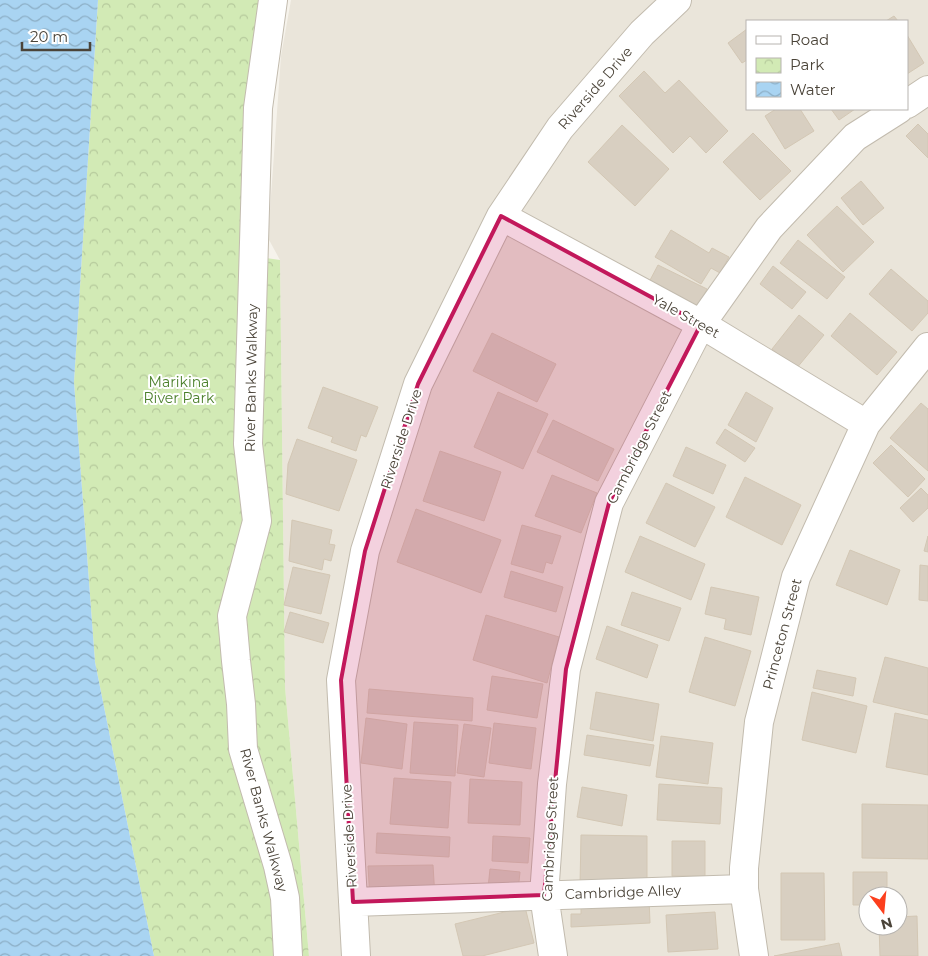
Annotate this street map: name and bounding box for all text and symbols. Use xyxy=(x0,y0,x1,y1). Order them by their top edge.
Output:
scale bar xyxy=(22,20,90,52)
legend xyxy=(746,20,908,110)
text: 20 m xyxy=(30,27,68,46)
text: Road xyxy=(790,30,829,49)
street label: Riverside Drive xyxy=(554,43,636,133)
text: Park xyxy=(790,55,824,74)
text: Water xyxy=(790,80,836,99)
street label: Yale Street xyxy=(649,290,723,342)
street label: River Banks Walkway xyxy=(241,303,261,452)
park label: Marikina River Park xyxy=(144,373,215,407)
street label: Riverside Drive xyxy=(376,387,426,491)
street label: Cambridge Street xyxy=(603,387,676,507)
street label: Princeton Street xyxy=(759,576,806,692)
street label: River Banks Walkway xyxy=(236,746,292,894)
street label: Cambridge Street xyxy=(538,776,562,902)
street label: Riverside Drive xyxy=(337,783,361,889)
street label: Cambridge Alley xyxy=(565,881,682,903)
north arrow xyxy=(858,886,908,936)
text: N xyxy=(879,913,895,934)

